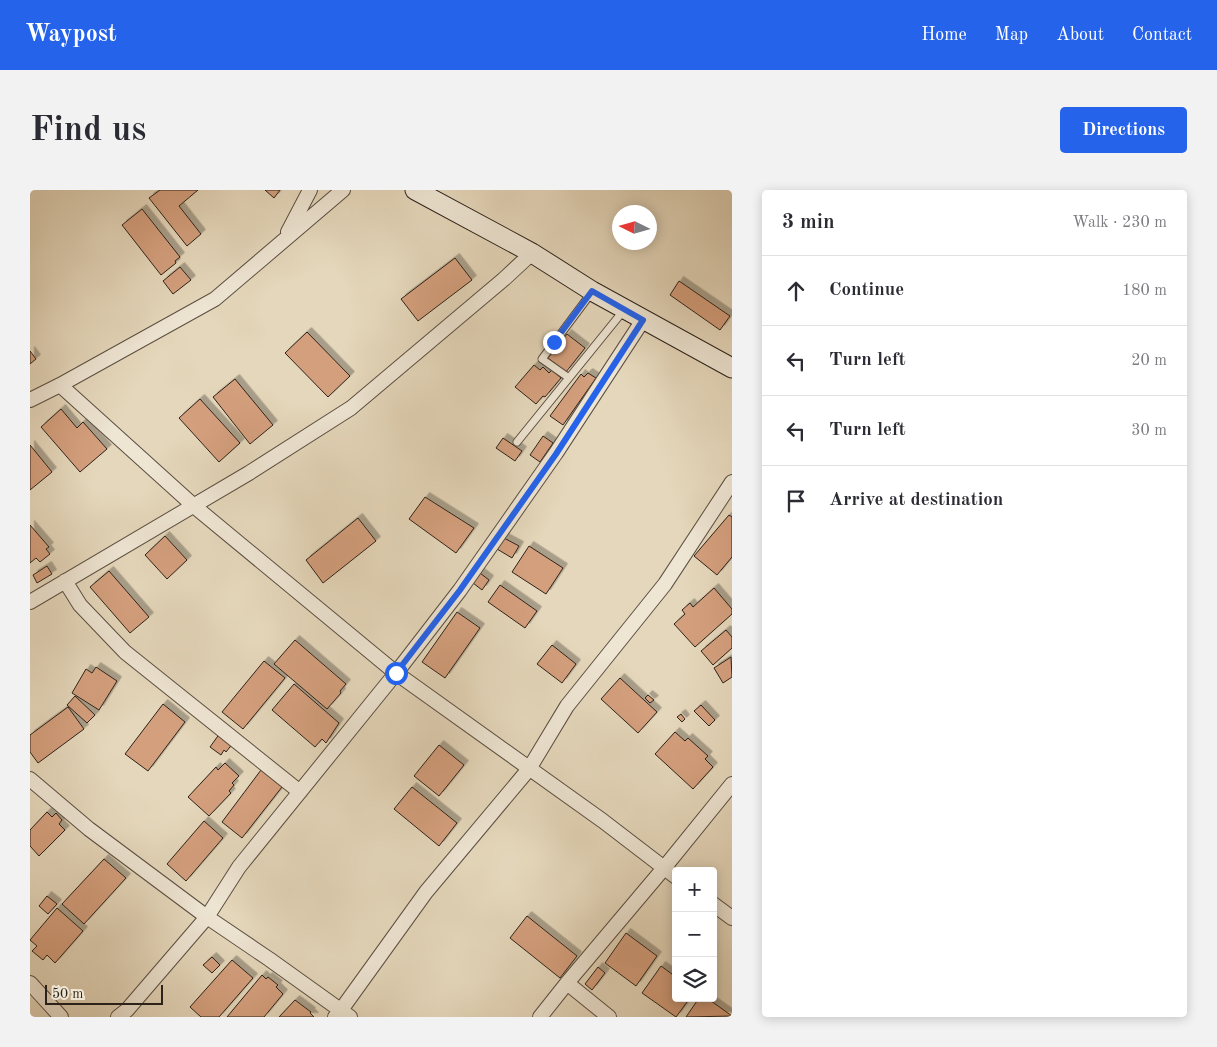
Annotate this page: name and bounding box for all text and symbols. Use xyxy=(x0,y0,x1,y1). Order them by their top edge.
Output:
text: Waypost xyxy=(25,23,117,47)
text: Home xyxy=(921,26,967,44)
text: Map xyxy=(995,26,1028,44)
text: About xyxy=(1056,26,1104,44)
text: Contact xyxy=(1132,26,1192,44)
button: Directions xyxy=(1060,107,1187,153)
text: Find us xyxy=(30,113,146,148)
north arrow xyxy=(612,205,657,250)
text: 3 min xyxy=(782,212,835,233)
text: Walk · 230 m xyxy=(1072,215,1167,231)
icon: ahead xyxy=(782,277,810,305)
text: Continue xyxy=(829,281,904,300)
text: 180 m xyxy=(1122,283,1167,299)
route end xyxy=(543,331,566,354)
icon: left xyxy=(782,347,810,375)
text: Turn left xyxy=(829,351,906,370)
text: 20 m xyxy=(1131,353,1167,369)
icon: left xyxy=(782,417,810,445)
text: Turn left xyxy=(829,421,906,440)
text: 30 m xyxy=(1131,423,1167,439)
icon: arrive xyxy=(782,487,810,515)
text: Arrive at destination xyxy=(829,491,1003,510)
route start xyxy=(385,662,408,685)
map controls xyxy=(672,867,717,1002)
button: + xyxy=(672,867,717,912)
button: − xyxy=(672,912,717,957)
button: layers xyxy=(672,957,717,1002)
scale bar xyxy=(45,982,162,1005)
text: 50 m xyxy=(52,987,83,1001)

